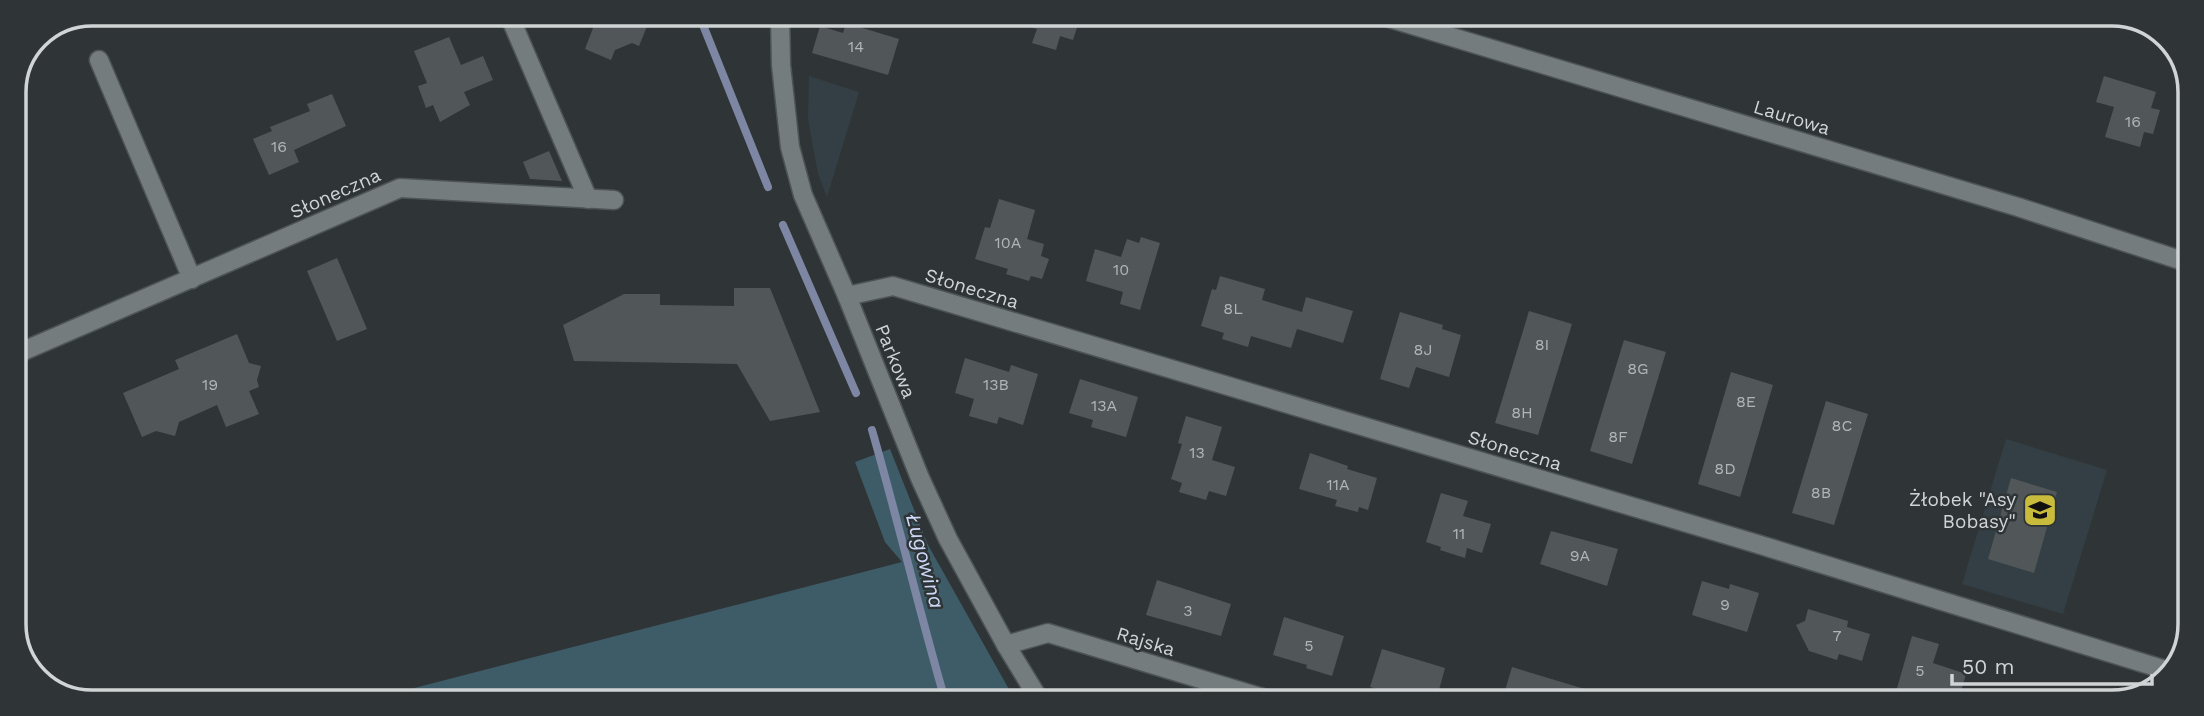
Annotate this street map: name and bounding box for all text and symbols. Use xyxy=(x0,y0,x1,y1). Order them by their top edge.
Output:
house number: 14 xyxy=(848,37,864,56)
street label: Laurowa xyxy=(1751,95,1833,140)
house number: 16 xyxy=(2125,112,2141,131)
house number: 16 xyxy=(271,137,287,156)
street label: Słoneczna xyxy=(286,163,384,224)
house number: 10A xyxy=(995,233,1022,252)
house number: 10 xyxy=(1113,260,1129,279)
street label: Słoneczna xyxy=(922,263,1022,314)
house number: 8L xyxy=(1223,299,1243,318)
street label: Parkowa xyxy=(870,321,921,402)
house number: 8I xyxy=(1535,335,1549,354)
house number: 8J xyxy=(1414,340,1432,359)
house number: 8G xyxy=(1627,359,1649,378)
house number: 19 xyxy=(202,375,218,394)
house number: 13B xyxy=(983,375,1009,394)
house number: 8E xyxy=(1736,392,1756,411)
house number: 13A xyxy=(1091,396,1117,415)
house number: 8H xyxy=(1511,403,1533,422)
house number: 8C xyxy=(1832,416,1852,435)
street label: Słoneczna xyxy=(1465,425,1565,476)
house number: 8F xyxy=(1608,427,1628,446)
house number: 13 xyxy=(1189,443,1205,462)
house number: 8D xyxy=(1714,459,1736,478)
house number: 11A xyxy=(1326,475,1350,494)
house number: 8B xyxy=(1811,483,1831,502)
place label: Żłobek "Asy Bobasy" xyxy=(1909,488,2016,533)
school or university icon: Żłobek "Asy Bobasy" xyxy=(2021,491,2059,529)
water label: Ługowina xyxy=(901,511,950,611)
house number: 11 xyxy=(1453,524,1465,543)
house number: 9A xyxy=(1570,546,1591,565)
house number: 9 xyxy=(1720,595,1730,614)
house number: 3 xyxy=(1183,601,1193,620)
street label: Rajska xyxy=(1114,622,1178,661)
house number: 7 xyxy=(1833,626,1842,645)
house number: 5 xyxy=(1304,636,1314,655)
scale bar xyxy=(1952,642,2152,686)
text: 50 m xyxy=(1962,654,2014,679)
house number: 5 xyxy=(1915,661,1925,680)

